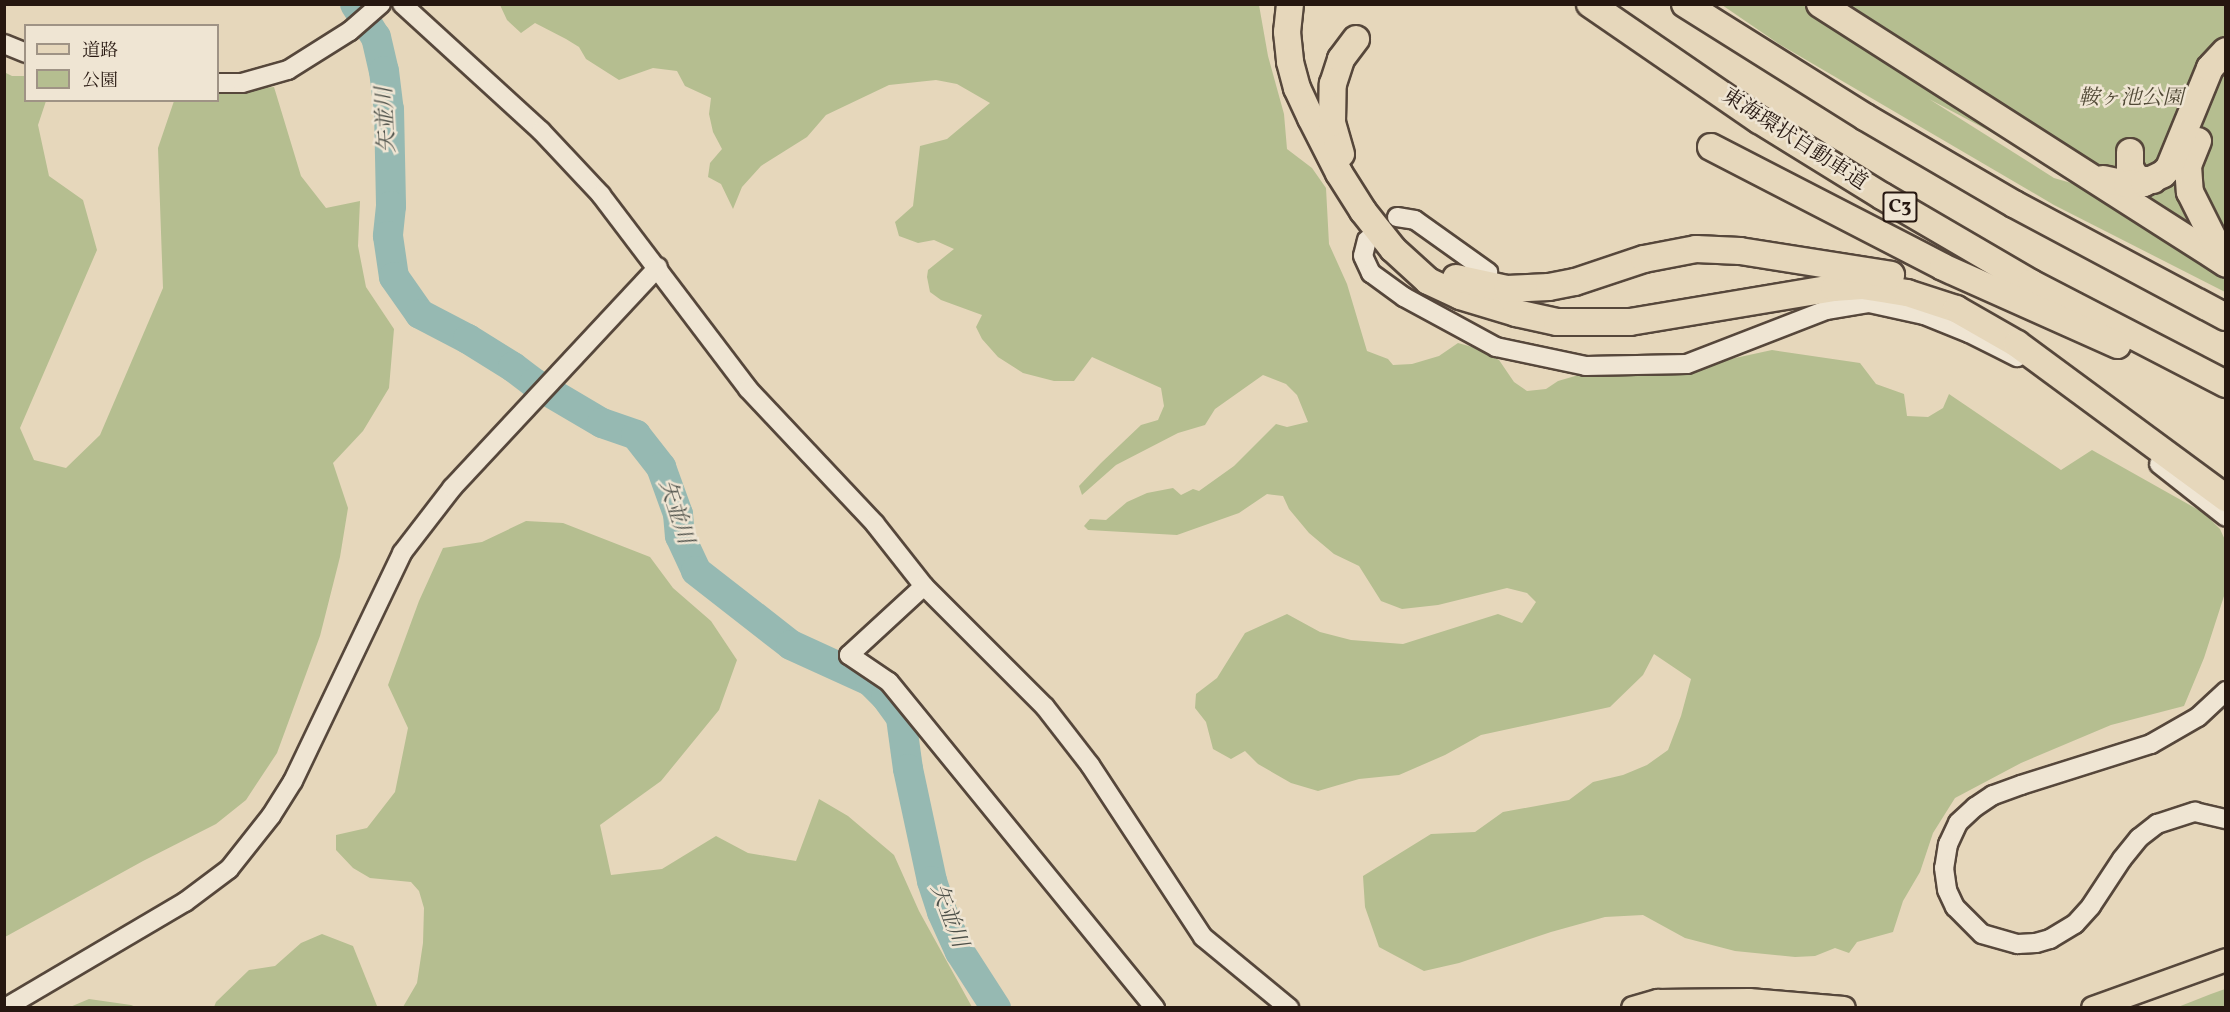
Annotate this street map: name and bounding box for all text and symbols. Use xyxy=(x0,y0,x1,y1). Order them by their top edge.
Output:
legend xyxy=(24,24,219,102)
text: 道路 xyxy=(82,39,118,64)
text: 公園 xyxy=(82,69,118,94)
street label: 東海環状自動車道 xyxy=(1717,84,1871,196)
water label: 矢並川 xyxy=(372,86,402,154)
park label: 鞍ヶ池公園 xyxy=(2079,86,2183,112)
road number: C3 xyxy=(1882,190,1918,224)
water label: 矢並川 xyxy=(652,477,698,547)
water label: 矢並川 xyxy=(924,880,972,952)

